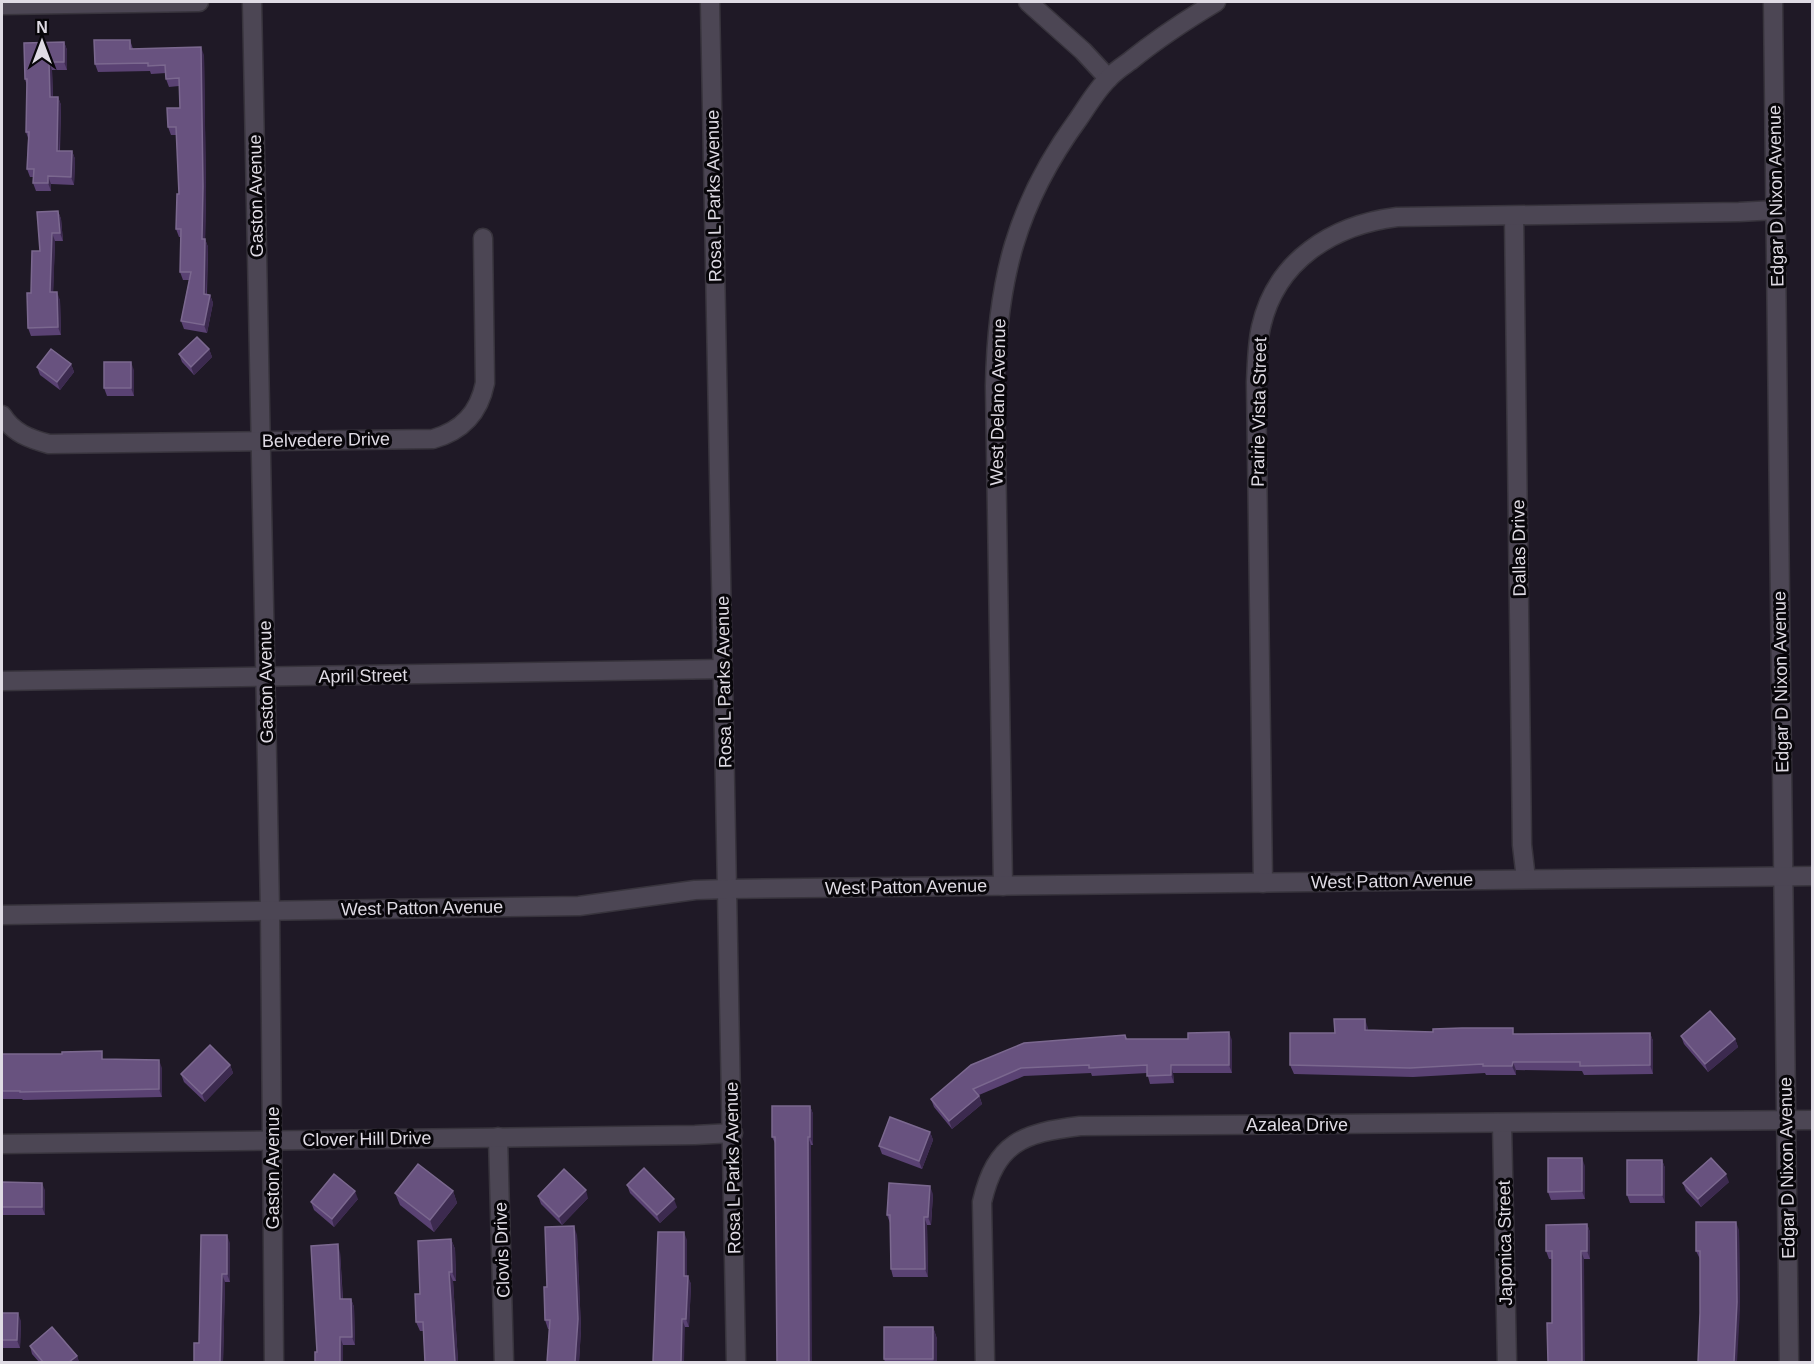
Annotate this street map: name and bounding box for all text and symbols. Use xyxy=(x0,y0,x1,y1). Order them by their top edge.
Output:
north arrow xyxy=(12,12,72,72)
text: N xyxy=(36,19,48,36)
street label: Edgar D Nixon Avenue xyxy=(1764,105,1788,287)
street label: Rosa L Parks Avenue xyxy=(702,110,726,282)
street label: Gaston Avenue xyxy=(245,134,267,258)
street label: West Delano Avenue xyxy=(987,318,1009,486)
street label: Prairie Vista Street xyxy=(1248,337,1270,487)
street label: Belvedere Drive xyxy=(262,429,390,451)
street label: Dallas Drive xyxy=(1508,499,1530,597)
street label: Edgar D Nixon Avenue xyxy=(1769,591,1793,773)
street label: Rosa L Parks Avenue xyxy=(712,596,736,768)
street label: Gaston Avenue xyxy=(255,620,277,744)
street label: April Street xyxy=(318,665,408,687)
street label: West Patton Avenue xyxy=(1311,870,1473,892)
street label: West Patton Avenue xyxy=(825,876,987,898)
street label: West Patton Avenue xyxy=(341,897,503,919)
street label: Edgar D Nixon Avenue xyxy=(1775,1077,1799,1259)
street label: Rosa L Parks Avenue xyxy=(721,1082,745,1254)
street label: Gaston Avenue xyxy=(263,1107,283,1229)
street label: Azalea Drive xyxy=(1246,1115,1348,1135)
street label: Clover Hill Drive xyxy=(302,1128,432,1150)
street label: Japonica Street xyxy=(1494,1180,1516,1306)
street label: Clovis Drive xyxy=(490,1202,514,1298)

